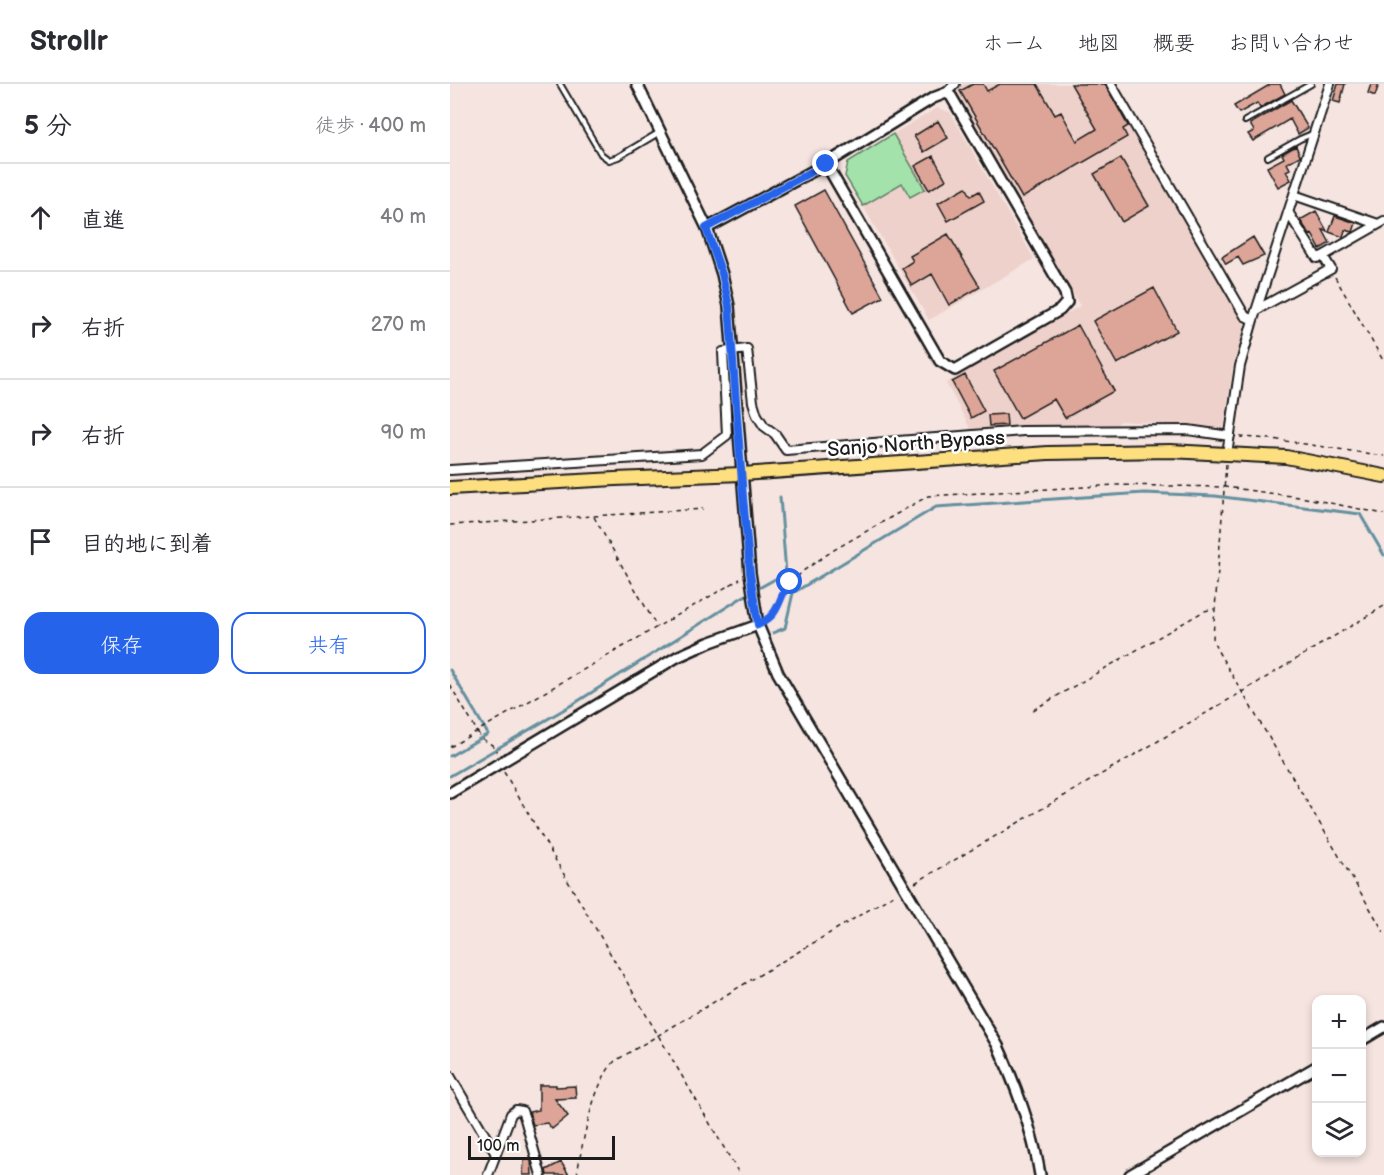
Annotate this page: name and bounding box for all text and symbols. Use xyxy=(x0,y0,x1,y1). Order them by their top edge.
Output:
text: Strollr xyxy=(30,25,108,58)
text: ホーム xyxy=(983,31,1045,56)
text: 地図 xyxy=(1078,31,1120,56)
text: 概要 xyxy=(1153,31,1195,56)
text: お問い合わせ xyxy=(1228,31,1354,56)
text: 5 分 xyxy=(24,111,72,142)
text: 徒歩 · 400 m xyxy=(315,114,426,138)
route end xyxy=(812,150,838,176)
icon: ahead xyxy=(24,201,57,234)
text: 40 m xyxy=(380,205,426,229)
text: 直進 xyxy=(81,207,125,234)
icon: right xyxy=(24,309,57,342)
text: 270 m xyxy=(371,313,426,337)
text: 右折 xyxy=(81,315,125,342)
icon: right xyxy=(24,417,57,450)
text: 90 m xyxy=(381,421,426,445)
text: 右折 xyxy=(81,423,125,450)
street label: Sanjo North Bypass xyxy=(826,426,1006,462)
icon: arrive xyxy=(24,525,57,558)
text: 目的地に到着 xyxy=(81,531,213,558)
route start xyxy=(776,568,802,594)
button: 保存 xyxy=(24,612,219,674)
button: 共有 xyxy=(231,612,426,674)
map controls xyxy=(1312,995,1366,1157)
button: + xyxy=(1312,995,1366,1049)
button: − xyxy=(1312,1049,1366,1103)
button: layers xyxy=(1312,1103,1366,1157)
scale bar xyxy=(468,1133,615,1160)
text: 100 m xyxy=(477,1137,520,1156)

